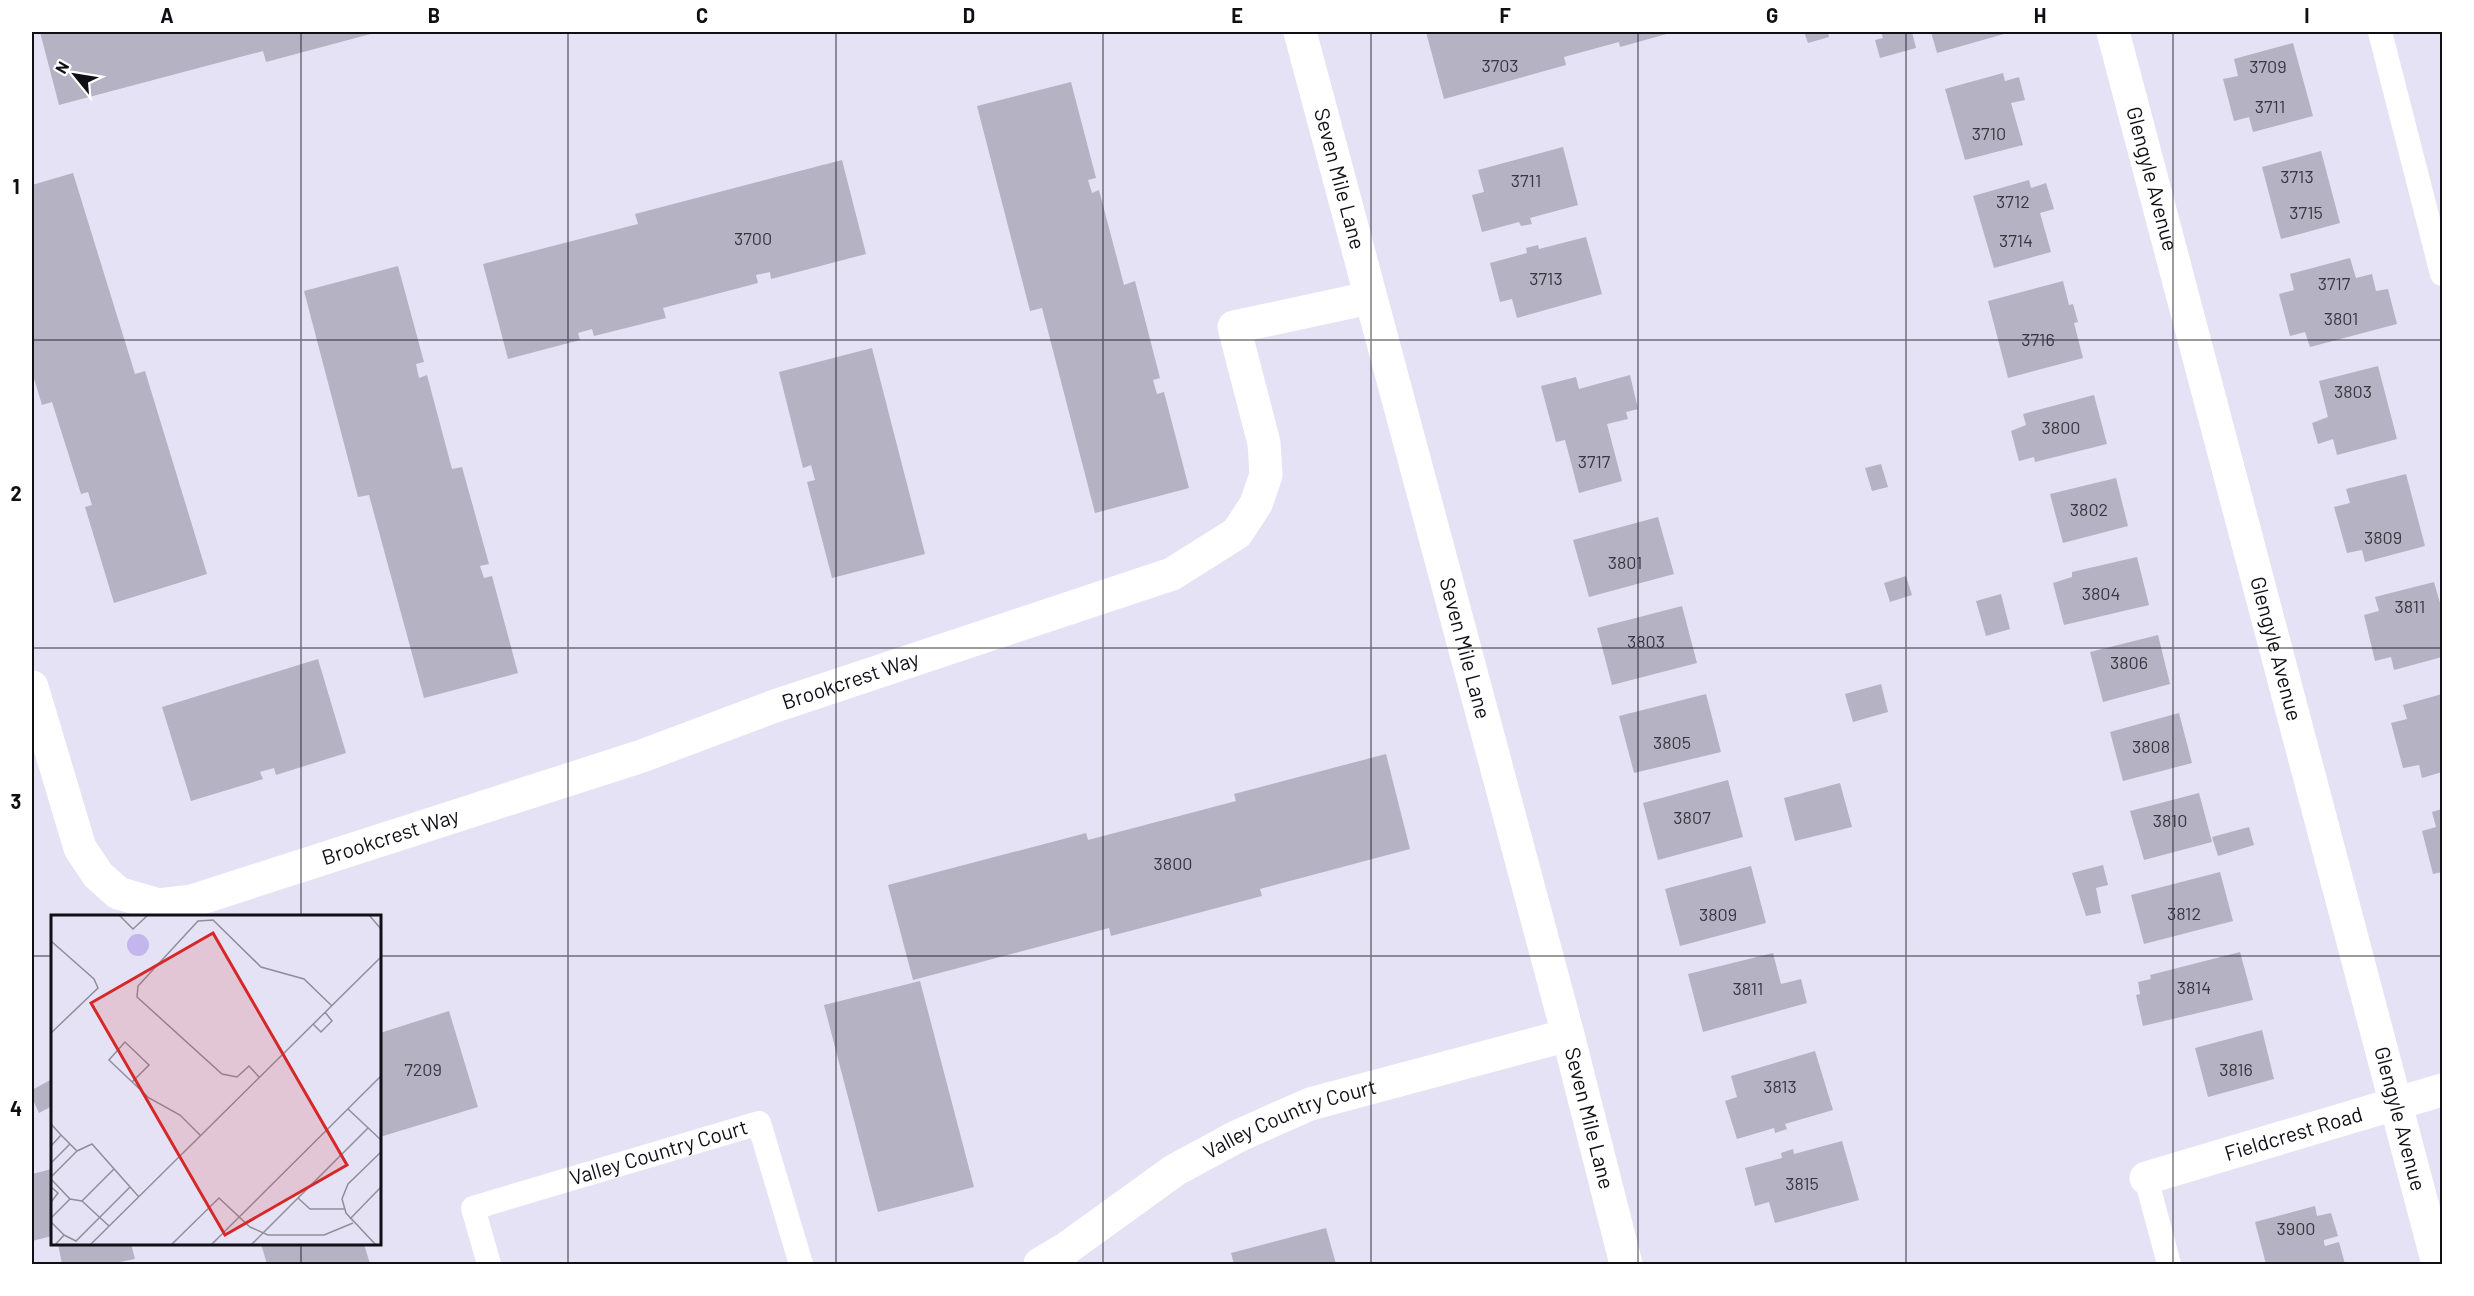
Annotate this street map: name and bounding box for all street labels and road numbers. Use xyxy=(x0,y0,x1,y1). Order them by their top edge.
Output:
street label: Glengyle Avenue xyxy=(2122,104,2184,253)
street label: Seven Mile Lane xyxy=(1310,105,1372,252)
street label: Glengyle Avenue xyxy=(2246,574,2308,723)
street label: Seven Mile Lane xyxy=(1435,575,1497,721)
street label: Brookcrest Way xyxy=(779,645,922,714)
street label: Brookcrest Way xyxy=(318,802,462,869)
street label: Seven Mile Lane xyxy=(1561,1044,1620,1191)
street label: Glengyle Avenue xyxy=(2370,1044,2432,1193)
street label: Valley Country Court xyxy=(1199,1073,1379,1163)
street label: Fieldcrest Road xyxy=(2221,1100,2365,1165)
street label: Valley Country Court xyxy=(566,1113,750,1190)

